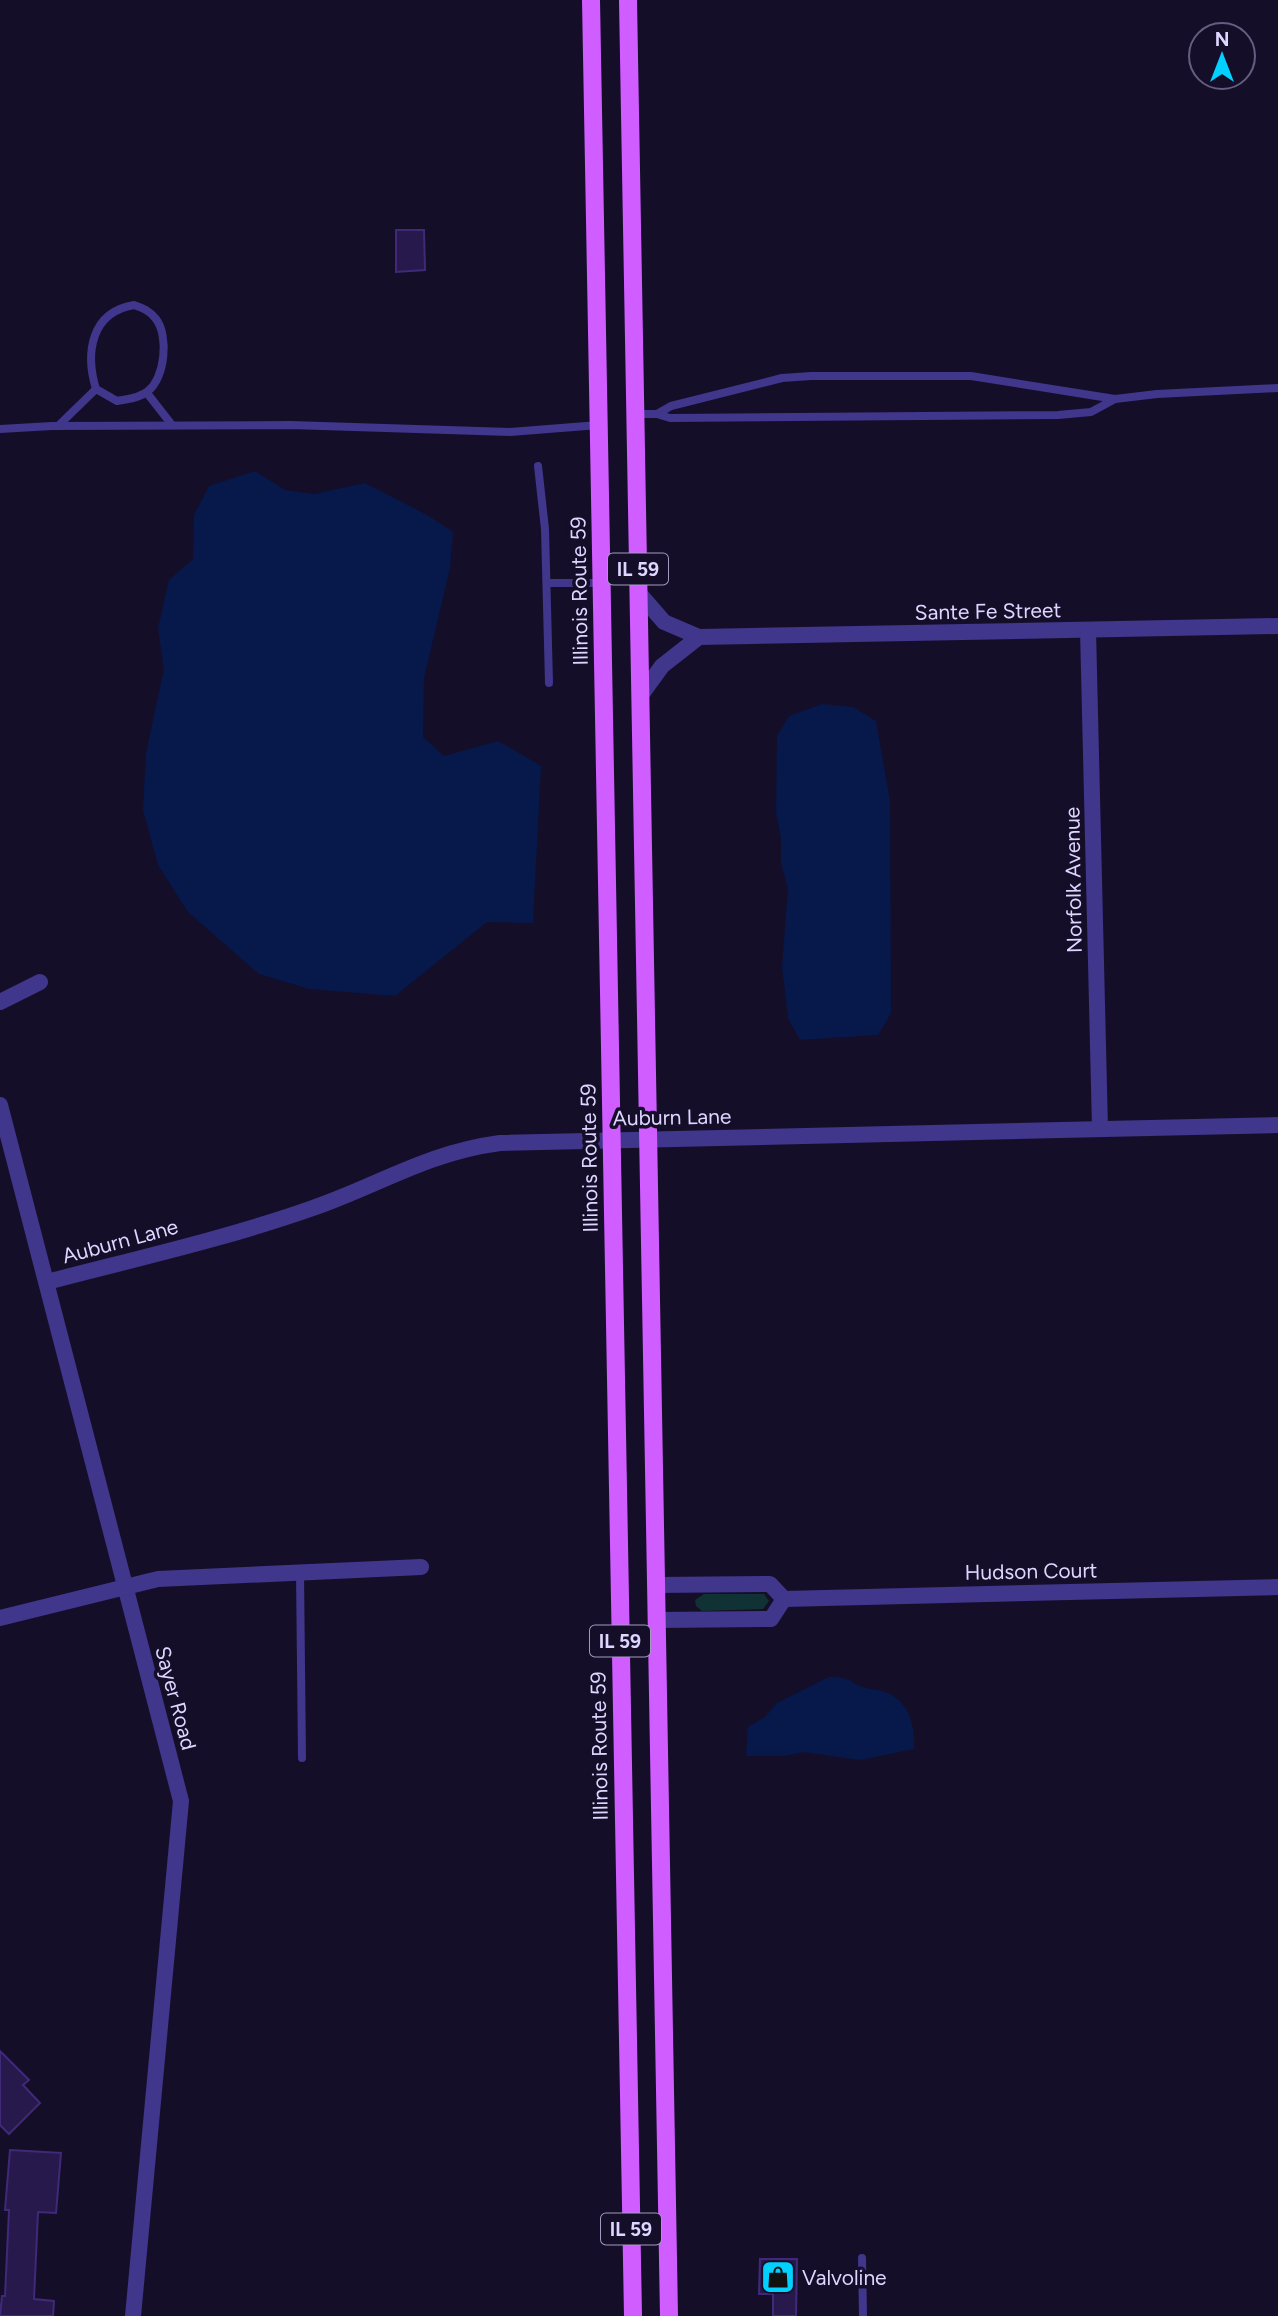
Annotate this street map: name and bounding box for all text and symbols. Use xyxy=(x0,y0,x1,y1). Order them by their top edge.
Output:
north arrow xyxy=(1187,21,1257,91)
text: N xyxy=(1215,28,1229,51)
street label: Illinois Route 59 xyxy=(565,516,593,666)
road number: IL 59 xyxy=(608,554,668,584)
street label: Sante Fe Street xyxy=(914,597,1062,625)
street label: Norfolk Avenue xyxy=(1059,807,1087,953)
street label: Illinois Route 59 xyxy=(575,1083,603,1233)
street label: Auburn Lane xyxy=(612,1103,732,1131)
street label: Auburn Lane xyxy=(59,1214,181,1268)
street label: Hudson Court xyxy=(964,1557,1098,1585)
road number: IL 59 xyxy=(590,1625,650,1656)
street label: Sayer Road xyxy=(150,1643,202,1753)
street label: Illinois Route 59 xyxy=(585,1671,613,1821)
road number: IL 59 xyxy=(601,2214,661,2244)
shop icon: Valvoline xyxy=(759,2258,797,2296)
place label: Valvoline xyxy=(802,2265,887,2290)

